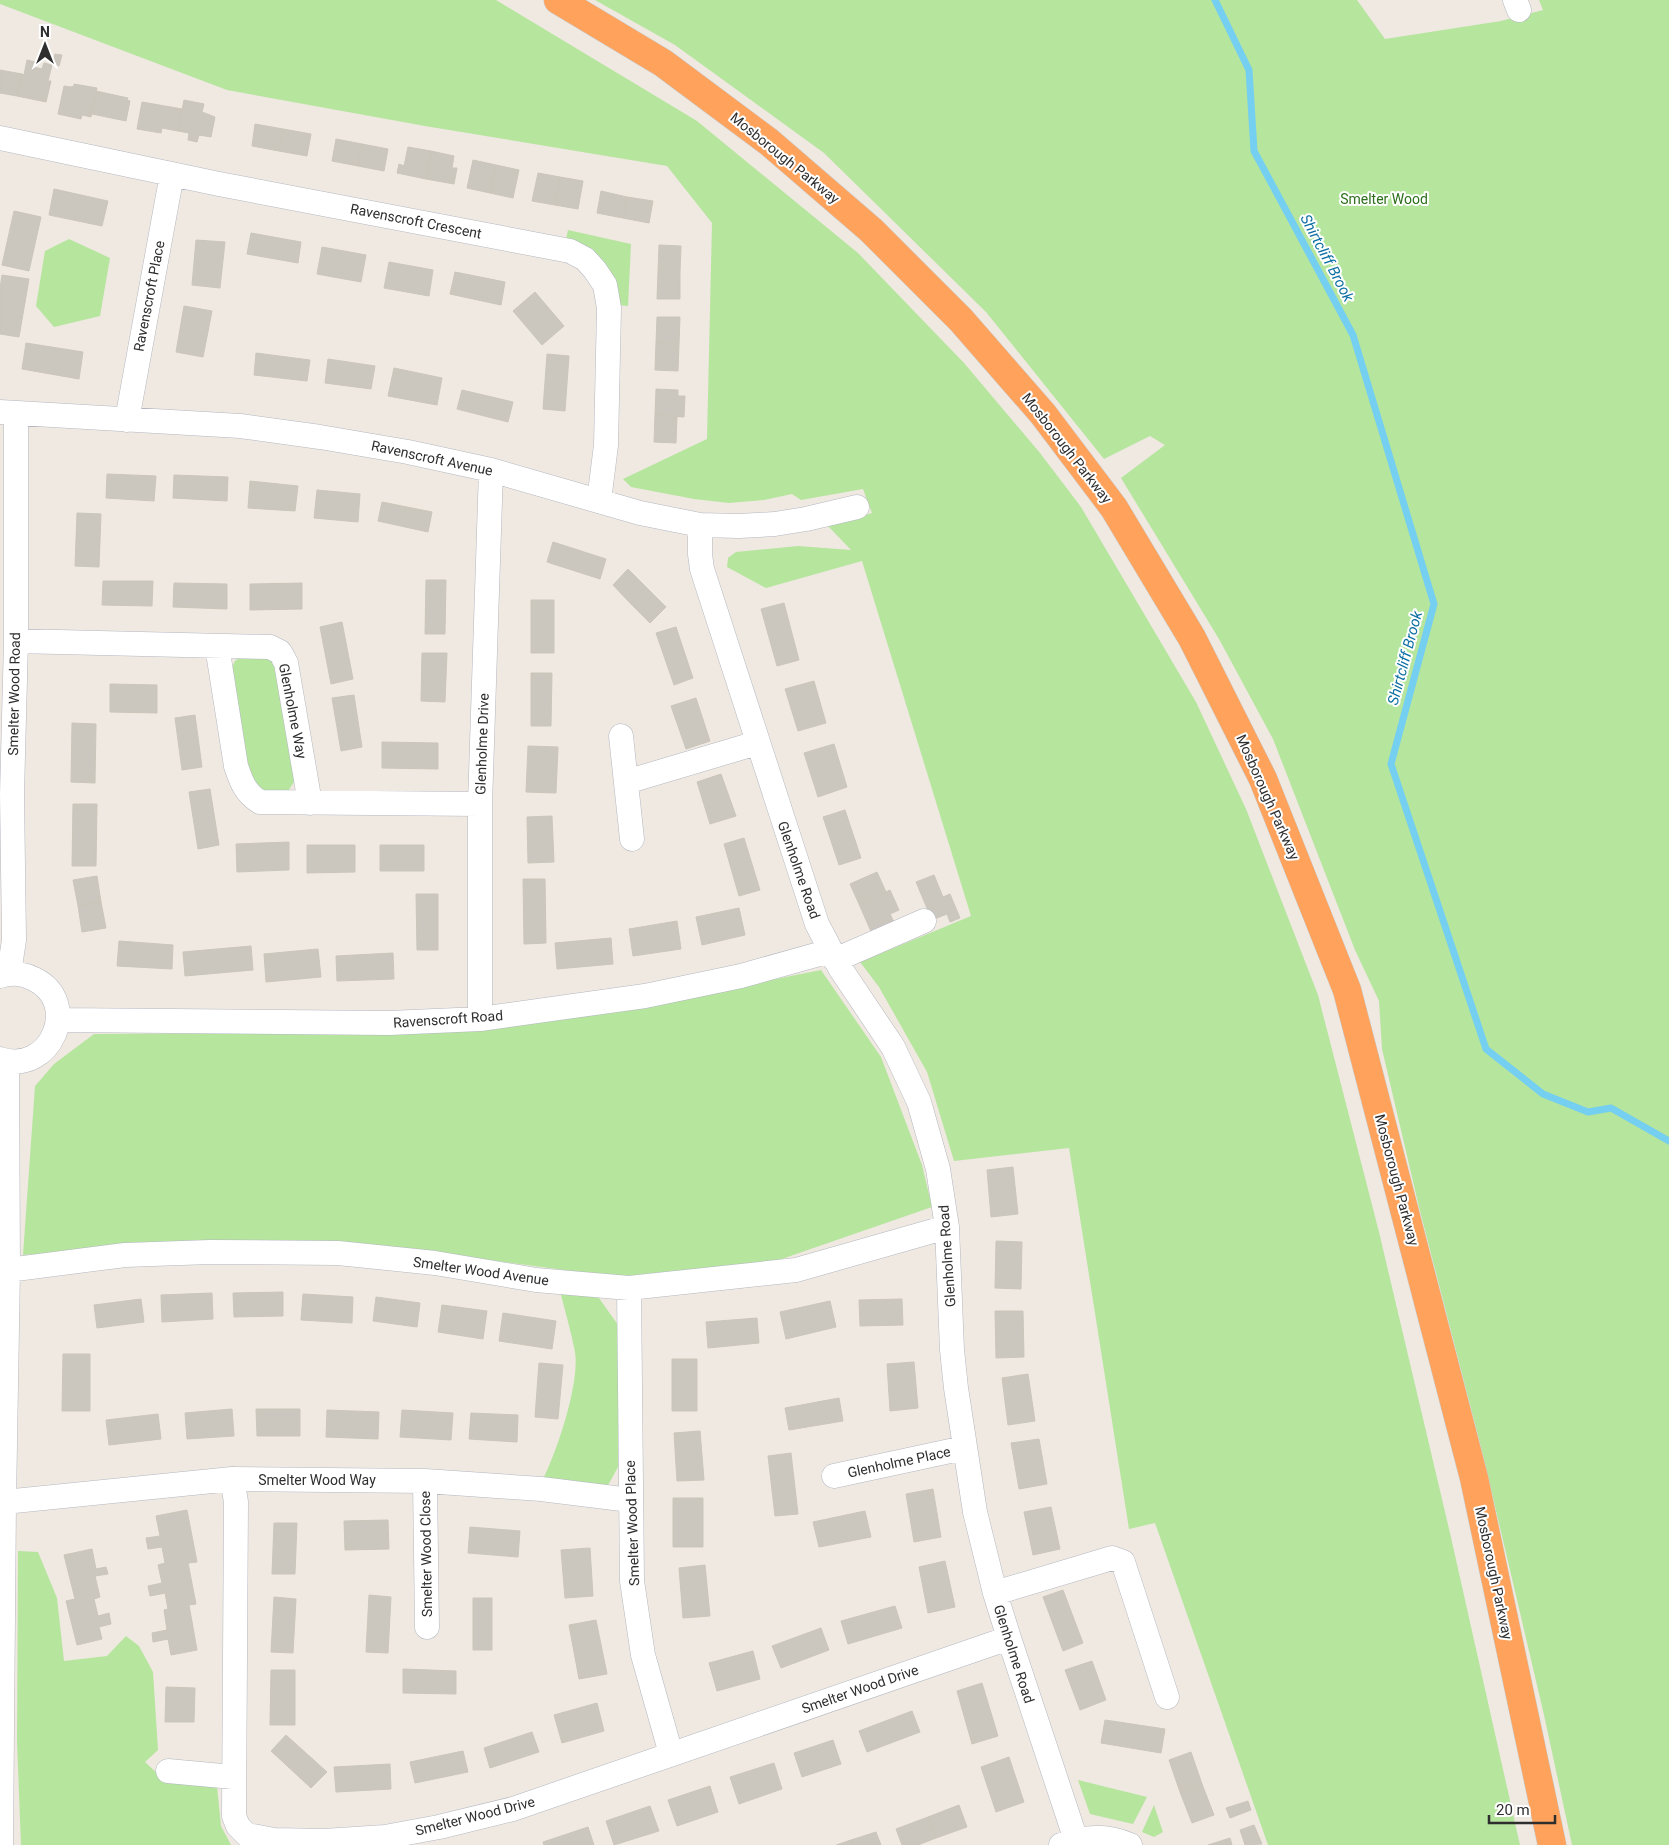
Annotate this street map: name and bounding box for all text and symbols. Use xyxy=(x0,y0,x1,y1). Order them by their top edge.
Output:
north arrow xyxy=(20,20,70,70)
text: N xyxy=(40,24,50,40)
street label: Mosborough Parkway xyxy=(727,109,843,207)
park label: Smelter Wood xyxy=(1340,191,1428,207)
street label: Ravenscroft Crescent xyxy=(349,200,483,242)
water label: Shirtcliff Brook xyxy=(1296,211,1358,305)
street label: Ravenscroft Place xyxy=(130,239,168,353)
street label: Mosborough Parkway xyxy=(1019,390,1115,507)
street label: Ravenscroft Avenue xyxy=(370,437,494,479)
water label: Shirtcliff Brook xyxy=(1384,608,1426,707)
street label: Smelter Wood Road xyxy=(5,632,23,756)
street label: Glenholme Way xyxy=(276,662,310,760)
street label: Glenholme Drive xyxy=(472,693,492,795)
street label: Mosborough Parkway xyxy=(1233,732,1303,862)
street label: Glenholme Road xyxy=(775,819,823,921)
street label: Ravenscroft Road xyxy=(392,1007,504,1031)
street label: Mosborough Parkway xyxy=(1372,1112,1422,1248)
street label: Glenholme Road xyxy=(935,1204,959,1308)
street label: Smelter Wood Avenue xyxy=(412,1254,550,1288)
street label: Glenholme Place xyxy=(846,1443,952,1481)
street label: Smelter Wood Place xyxy=(622,1460,642,1586)
street label: Smelter Wood Way xyxy=(258,1472,376,1488)
street label: Smelter Wood Close xyxy=(417,1491,435,1617)
street label: Mosborough Parkway xyxy=(1472,1505,1516,1641)
street label: Glenholme Road xyxy=(991,1603,1037,1705)
street label: Smelter Wood Drive xyxy=(799,1661,921,1717)
scale bar xyxy=(1489,1792,1555,1824)
street label: Smelter Wood Drive xyxy=(414,1793,536,1839)
text: 20 m xyxy=(1496,1801,1530,1819)

